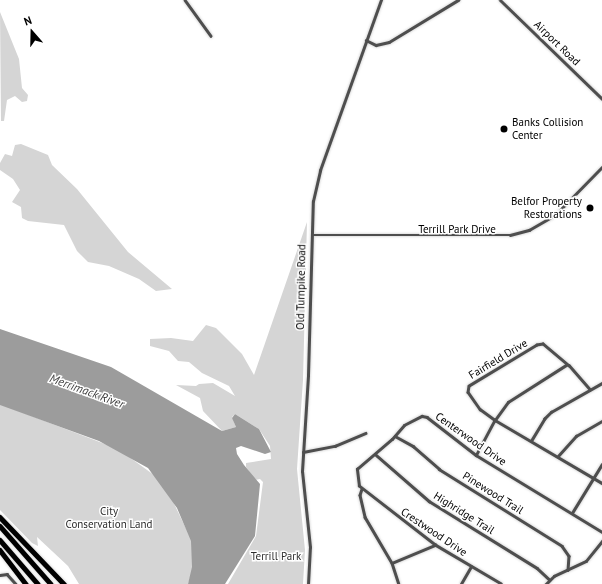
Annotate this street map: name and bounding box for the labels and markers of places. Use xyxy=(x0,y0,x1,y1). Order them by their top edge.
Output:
place label: Banks Collision Center xyxy=(512,116,583,142)
marker: Banks Collision Center xyxy=(499,124,509,134)
place label: Belfor Property Restorations xyxy=(511,195,582,221)
marker: Belfor Property Restorations xyxy=(585,203,595,213)

